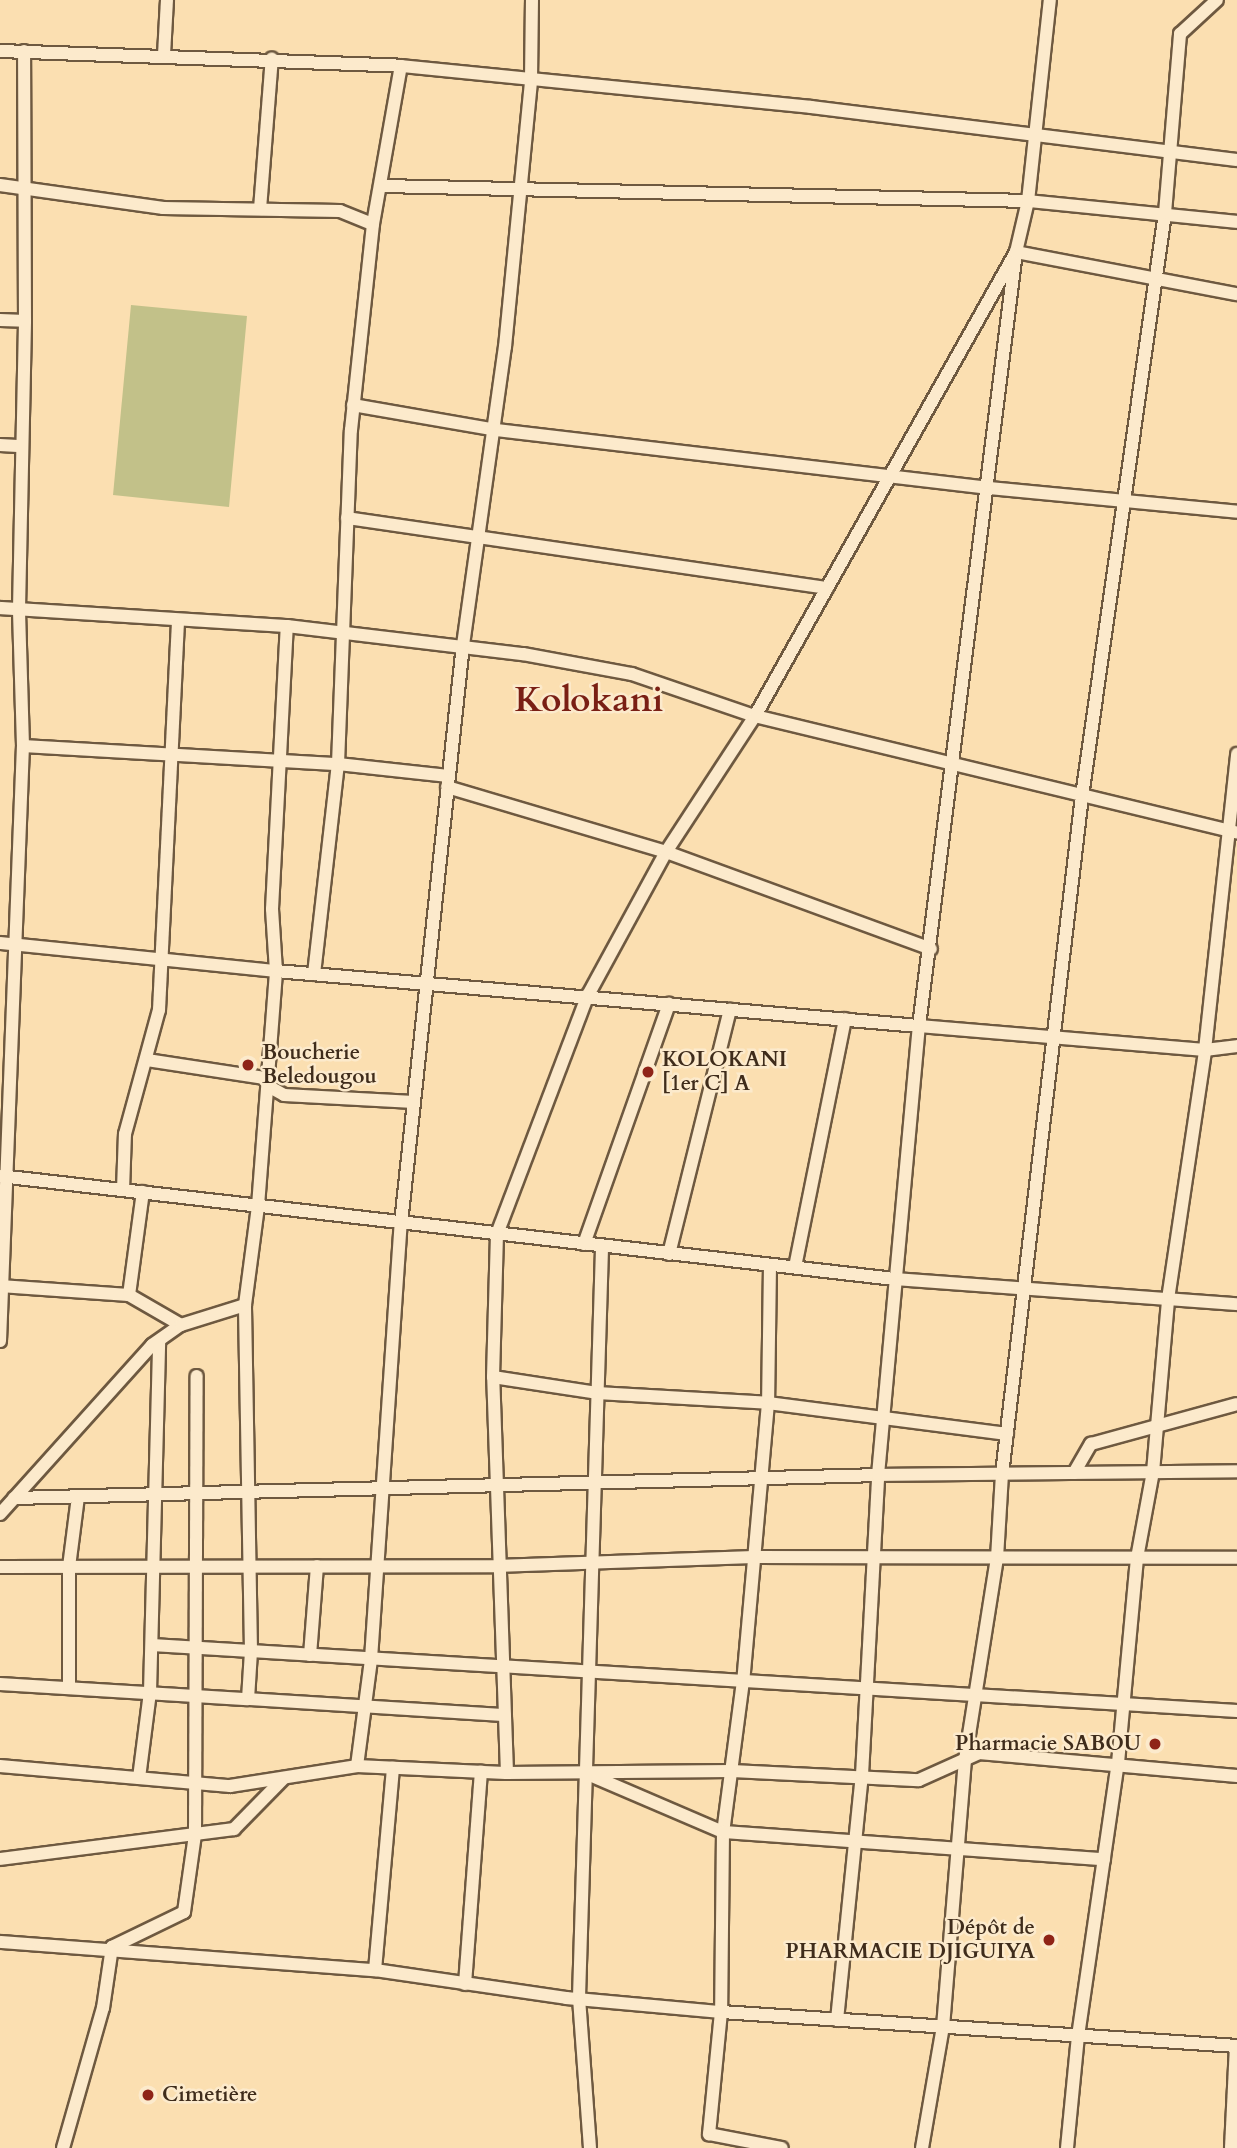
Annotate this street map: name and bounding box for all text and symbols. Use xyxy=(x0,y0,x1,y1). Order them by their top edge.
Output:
district label: Kolokani xyxy=(515,679,663,721)
place label: Boucherie Beledougou xyxy=(262,1040,377,1090)
place label: KOLOKANI [1er C] A xyxy=(662,1047,787,1097)
marker: Boucherie Beledougou xyxy=(240,1057,256,1073)
marker: KOLOKANI [1er C] A xyxy=(640,1064,656,1080)
place label: Pharmacie SABOU xyxy=(955,1731,1141,1757)
marker: Pharmacie SABOU xyxy=(1147,1736,1163,1752)
place label: Dépôt de PHARMACIE DJIGUIYA xyxy=(785,1915,1035,1965)
marker: Dépôt de PHARMACIE DJIGUIYA xyxy=(1041,1932,1057,1948)
place label: Cimetière xyxy=(162,2082,257,2108)
marker: Cimetière xyxy=(140,2087,156,2103)

